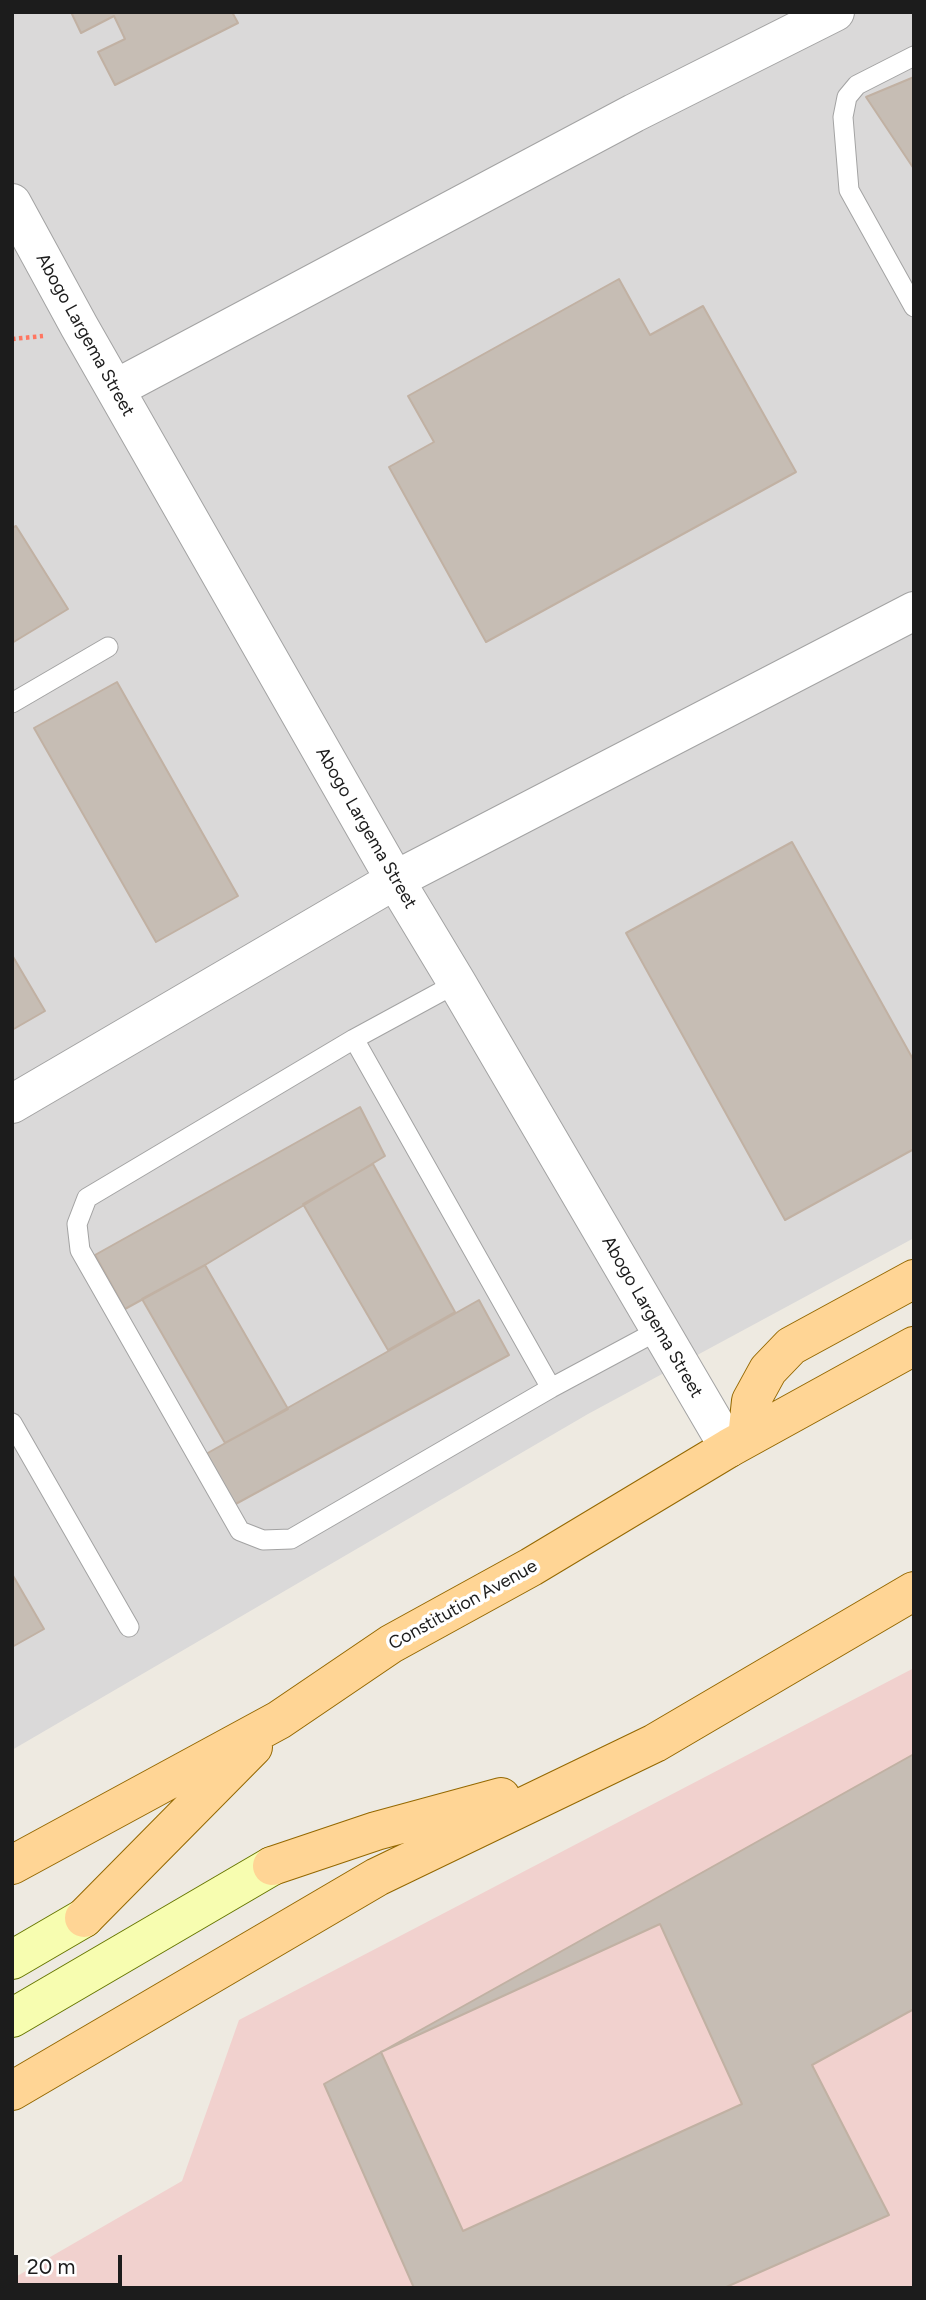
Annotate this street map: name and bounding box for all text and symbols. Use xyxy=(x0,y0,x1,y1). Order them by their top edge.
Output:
street label: Abogo Largema Street xyxy=(31,250,139,420)
street label: Abogo Largema Street xyxy=(311,743,421,913)
street label: Abogo Largema Street xyxy=(597,1232,707,1402)
street label: Constitution Avenue xyxy=(385,1555,541,1655)
scale bar xyxy=(18,2240,126,2284)
text: 20 m xyxy=(27,2254,75,2279)

